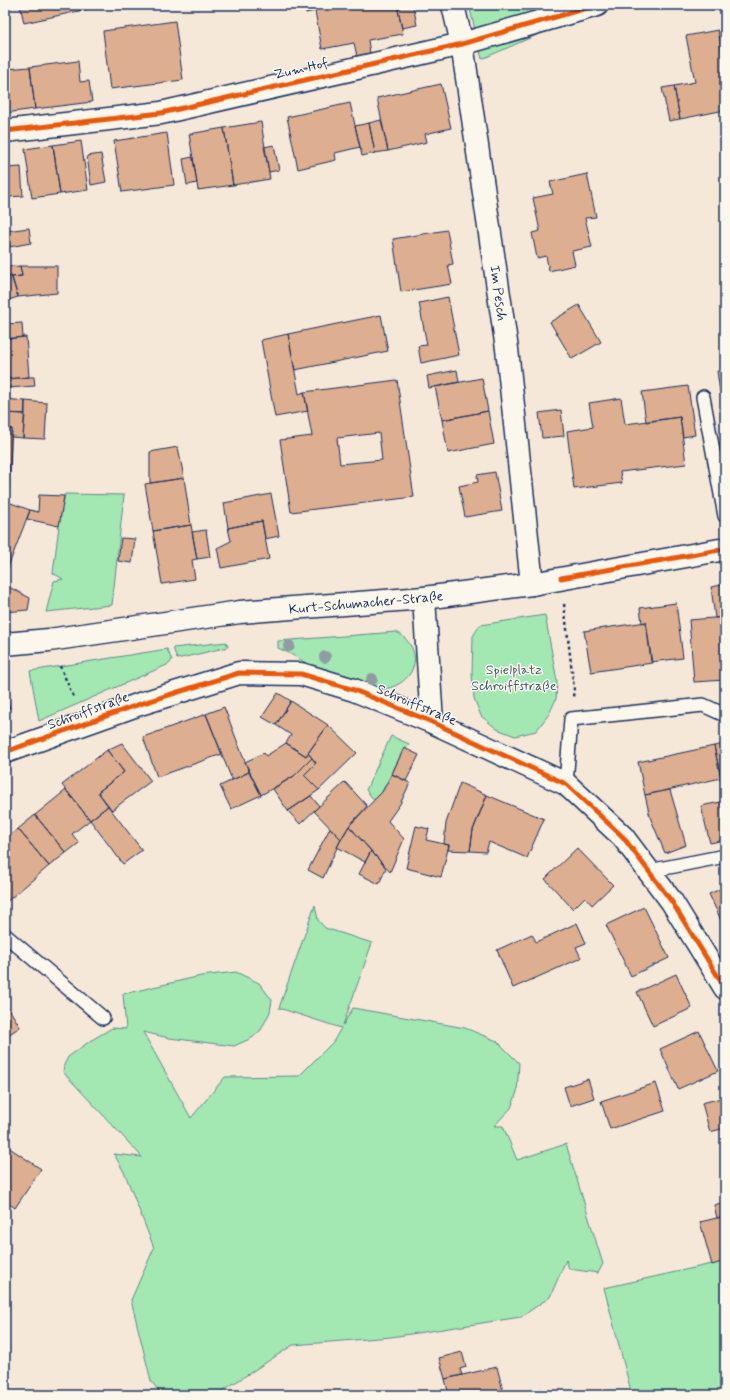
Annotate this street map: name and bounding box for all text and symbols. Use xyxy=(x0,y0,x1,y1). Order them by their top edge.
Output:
street label: Zum Hof xyxy=(272,54,330,84)
street label: Im Pesch xyxy=(485,264,511,322)
street label: Kurt-Schumacher-Straße xyxy=(288,587,444,619)
park label: Spielplatz Schroiffstraße xyxy=(471,661,557,695)
street label: Schroiffstraße xyxy=(374,680,460,730)
street label: Schroiffstraße xyxy=(45,688,132,734)

